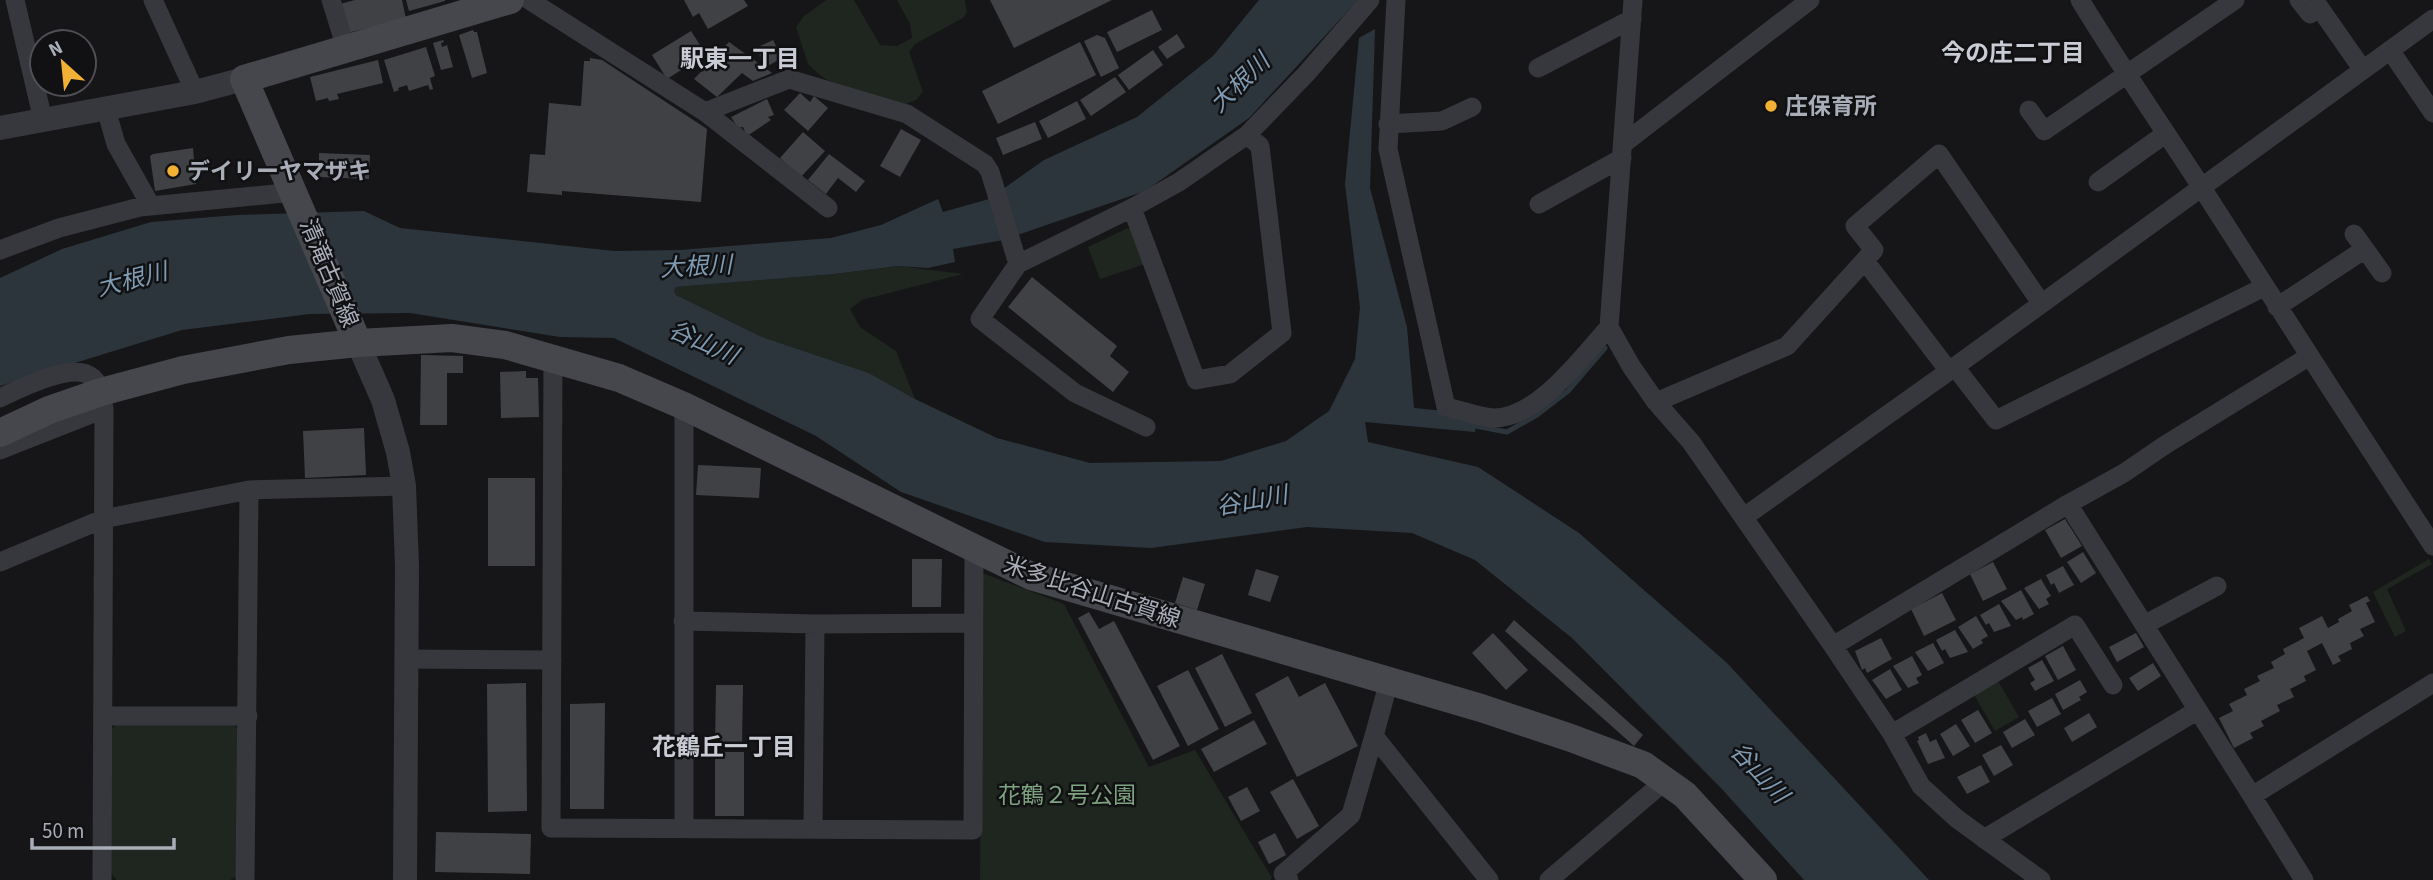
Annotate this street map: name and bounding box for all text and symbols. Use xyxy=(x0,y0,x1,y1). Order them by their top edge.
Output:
north arrow xyxy=(28,28,98,98)
text: N xyxy=(44,34,68,64)
district label: 今の庄二丁目 xyxy=(1941,36,2085,71)
district label: 駅東一丁目 xyxy=(680,42,800,77)
water label: 大根川 xyxy=(1202,43,1280,121)
place label: 庄保育所 xyxy=(1785,90,1877,123)
marker: 庄保育所 xyxy=(1763,98,1779,114)
place label: デイリーヤマザキ xyxy=(187,155,371,188)
marker: デイリーヤマザキ xyxy=(165,163,181,179)
street label: 清滝古賀線 xyxy=(291,214,367,332)
water label: 大根川 xyxy=(659,247,736,286)
water label: 大根川 xyxy=(93,254,174,306)
water label: 谷山川 xyxy=(663,312,746,375)
water label: 谷山川 xyxy=(1214,477,1293,524)
street label: 米多比谷山古賀線 xyxy=(999,548,1185,636)
district label: 花鶴丘一丁目 xyxy=(652,730,796,765)
water label: 谷山川 xyxy=(1722,735,1798,813)
park label: 花鶴２号公園 xyxy=(998,779,1136,812)
scale bar xyxy=(32,806,173,850)
text: 50 m xyxy=(42,816,84,846)

